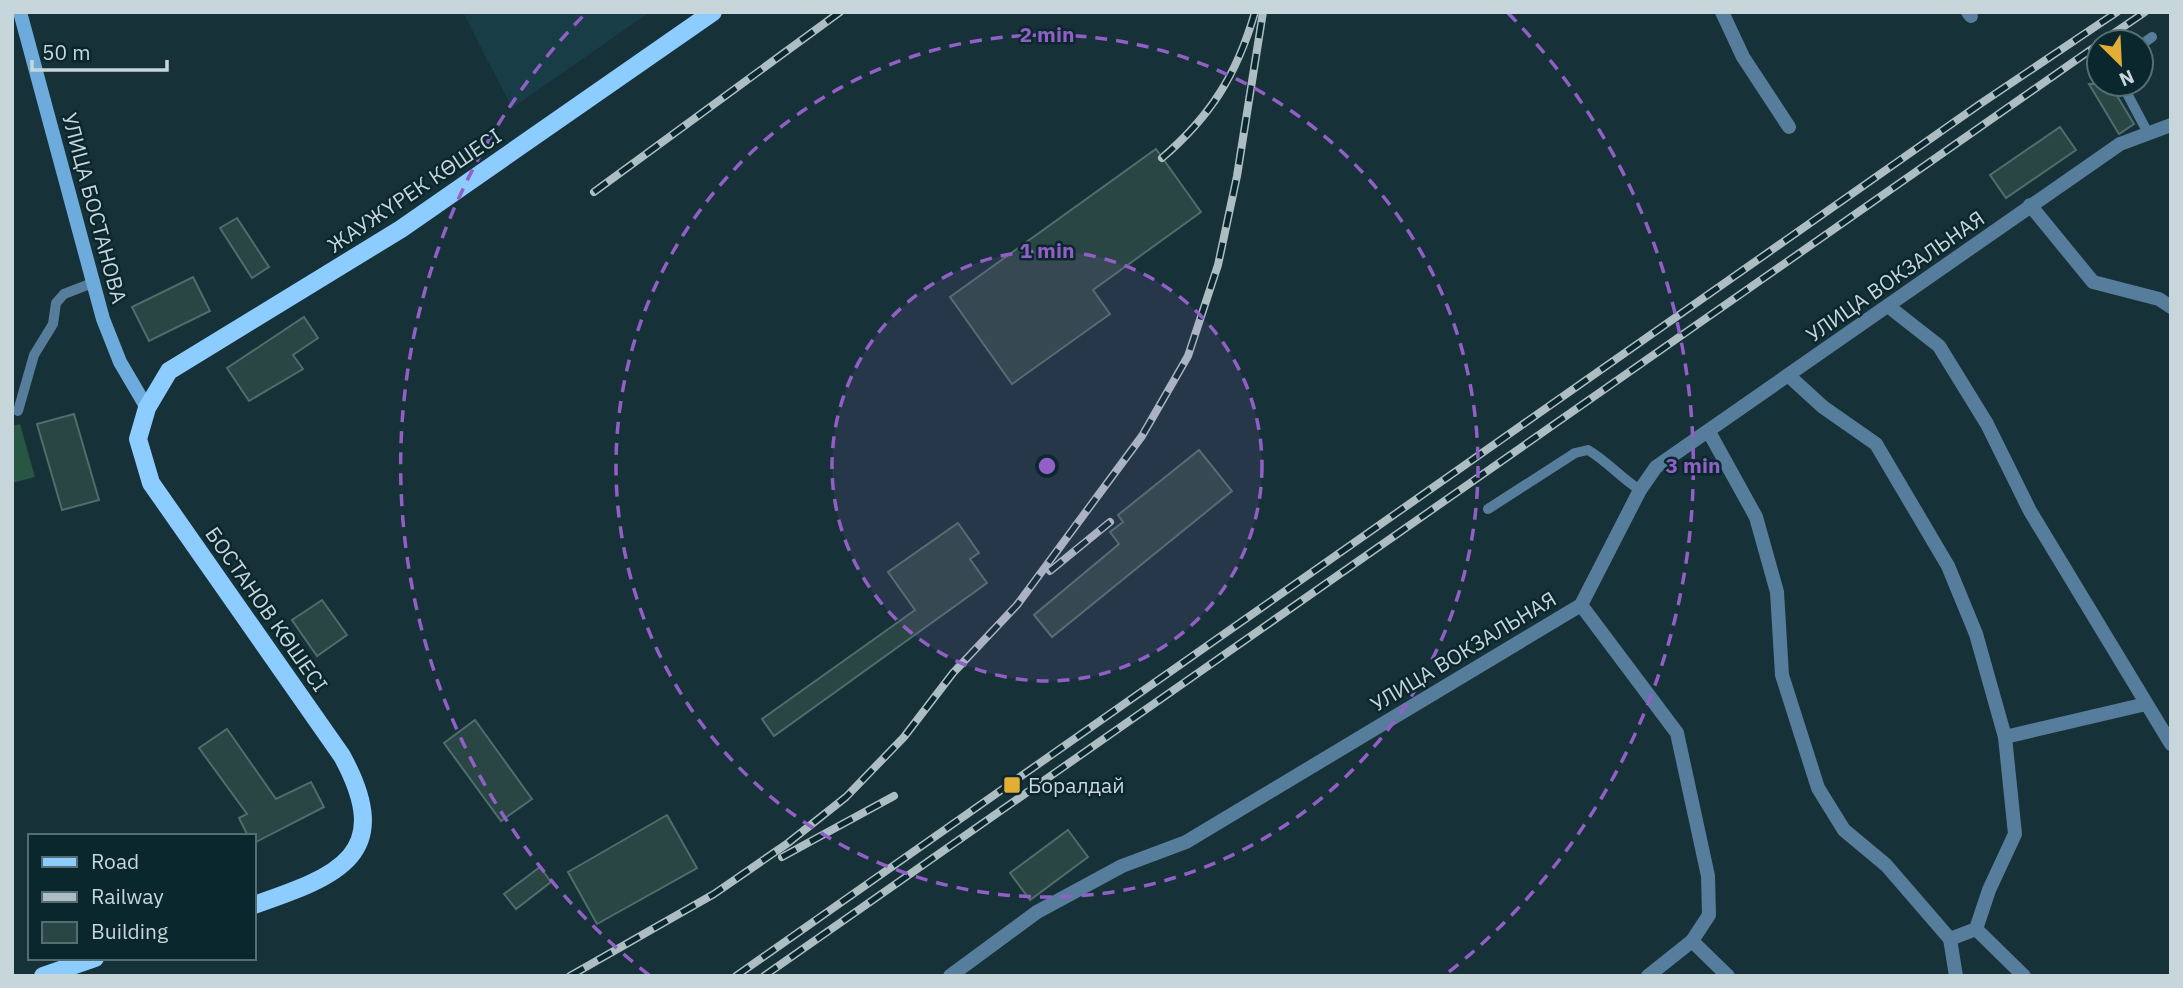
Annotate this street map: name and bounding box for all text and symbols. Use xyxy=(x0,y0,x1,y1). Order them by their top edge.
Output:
text: 2 min xyxy=(1020,20,1074,48)
scale bar xyxy=(32,28,166,72)
north arrow xyxy=(2085,28,2155,98)
text: 50 m xyxy=(42,38,91,66)
text: N xyxy=(2116,65,2138,92)
street label: УЛИЦА БОСТАНОВА xyxy=(56,110,134,306)
street label: ЖАУЖҮРЕК КӨШЕСІ xyxy=(321,121,507,259)
street label: УЛИЦА ВОКЗАЛЬНАЯ xyxy=(1800,204,1990,348)
text: 1 min xyxy=(1020,236,1074,264)
text: 3 min xyxy=(1666,451,1720,479)
centre of rings xyxy=(1035,454,1059,478)
street label: БОСТАНОВ КӨШЕСІ xyxy=(199,521,335,697)
street label: УЛИЦА ВОКЗАЛЬНАЯ xyxy=(1365,584,1561,718)
place label: Боралдай xyxy=(1028,771,1125,799)
marker: Боралдай xyxy=(1002,775,1022,795)
legend xyxy=(28,834,256,960)
text: Road xyxy=(91,847,139,875)
text: Railway xyxy=(91,882,164,910)
text: Building xyxy=(91,917,168,945)

